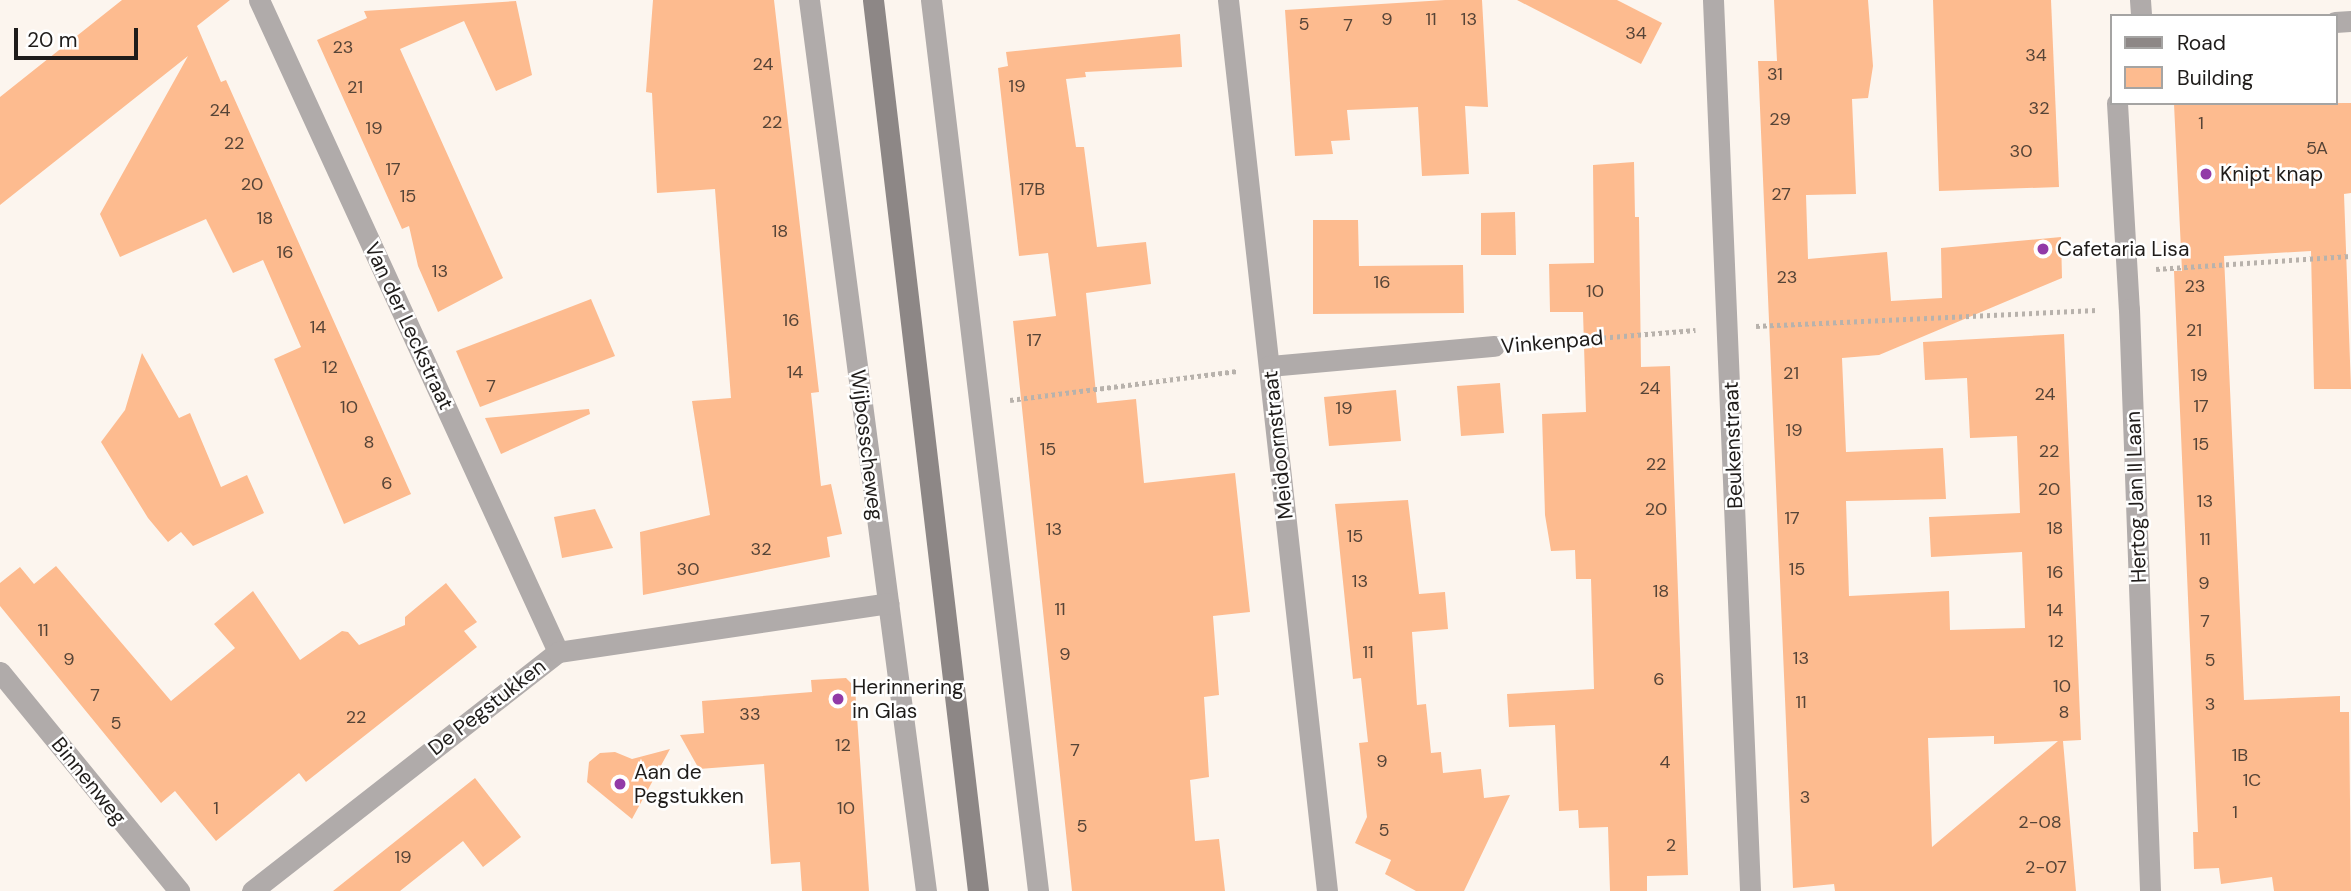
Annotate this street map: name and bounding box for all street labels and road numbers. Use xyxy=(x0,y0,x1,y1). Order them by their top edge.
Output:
street label: Van der Leckstraat xyxy=(359,238,459,414)
street label: Vinkenpad xyxy=(1500,325,1604,359)
street label: Wijbosscheweg xyxy=(845,368,889,522)
street label: Meidoornstraat xyxy=(1258,369,1298,521)
street label: Beukenstraat xyxy=(1718,381,1748,509)
street label: Hertog Jan II Laan xyxy=(2120,411,2152,583)
street label: De Pegstukken xyxy=(423,653,551,761)
street label: Binnenweg xyxy=(46,732,132,830)

